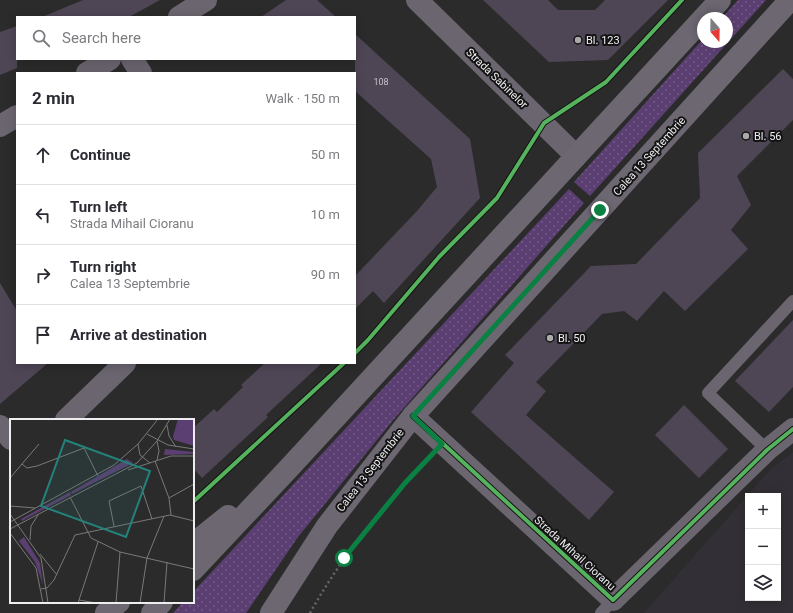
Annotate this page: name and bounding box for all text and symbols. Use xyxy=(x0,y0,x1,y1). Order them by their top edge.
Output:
north arrow xyxy=(697,12,733,48)
search box xyxy=(16,16,356,60)
icon: search xyxy=(30,27,52,49)
text: Search here xyxy=(62,29,141,47)
place label: Bl. 123 xyxy=(586,34,620,47)
marker: Bl. 123 xyxy=(573,35,583,45)
street label: Strada Sabinelor xyxy=(463,46,530,111)
house number: 108 xyxy=(373,77,389,87)
text: 2 min xyxy=(32,88,75,108)
text: Walk · 150 m xyxy=(265,91,340,106)
street label: Calea 13 Septembrie xyxy=(611,114,688,198)
place label: Bl. 56 xyxy=(754,130,782,143)
marker: Bl. 56 xyxy=(741,131,751,141)
icon: ahead xyxy=(32,144,54,166)
text: Continue xyxy=(70,146,131,164)
text: 50 m xyxy=(311,147,340,162)
text: Turn left xyxy=(70,198,127,216)
route end xyxy=(591,201,609,219)
icon: left xyxy=(32,204,54,226)
text: 10 m xyxy=(311,207,340,222)
text: Strada Mihail Cioranu xyxy=(70,216,194,231)
text: Turn right xyxy=(70,258,136,276)
icon: right xyxy=(32,264,54,286)
text: 90 m xyxy=(311,267,340,282)
text: Calea 13 Septembrie xyxy=(70,276,190,291)
icon: arrive xyxy=(32,324,54,346)
text: Arrive at destination xyxy=(70,326,207,344)
place label: Bl. 50 xyxy=(558,332,586,345)
marker: Bl. 50 xyxy=(545,333,555,343)
inset map xyxy=(10,419,194,603)
street label: Calea 13 Septembrie xyxy=(334,426,407,514)
map controls xyxy=(745,493,781,601)
button: + xyxy=(745,493,781,529)
street label: Strada Mihail Cioranu xyxy=(531,514,618,593)
button: − xyxy=(745,529,781,565)
route start xyxy=(335,549,353,567)
button: layers xyxy=(745,565,781,601)

